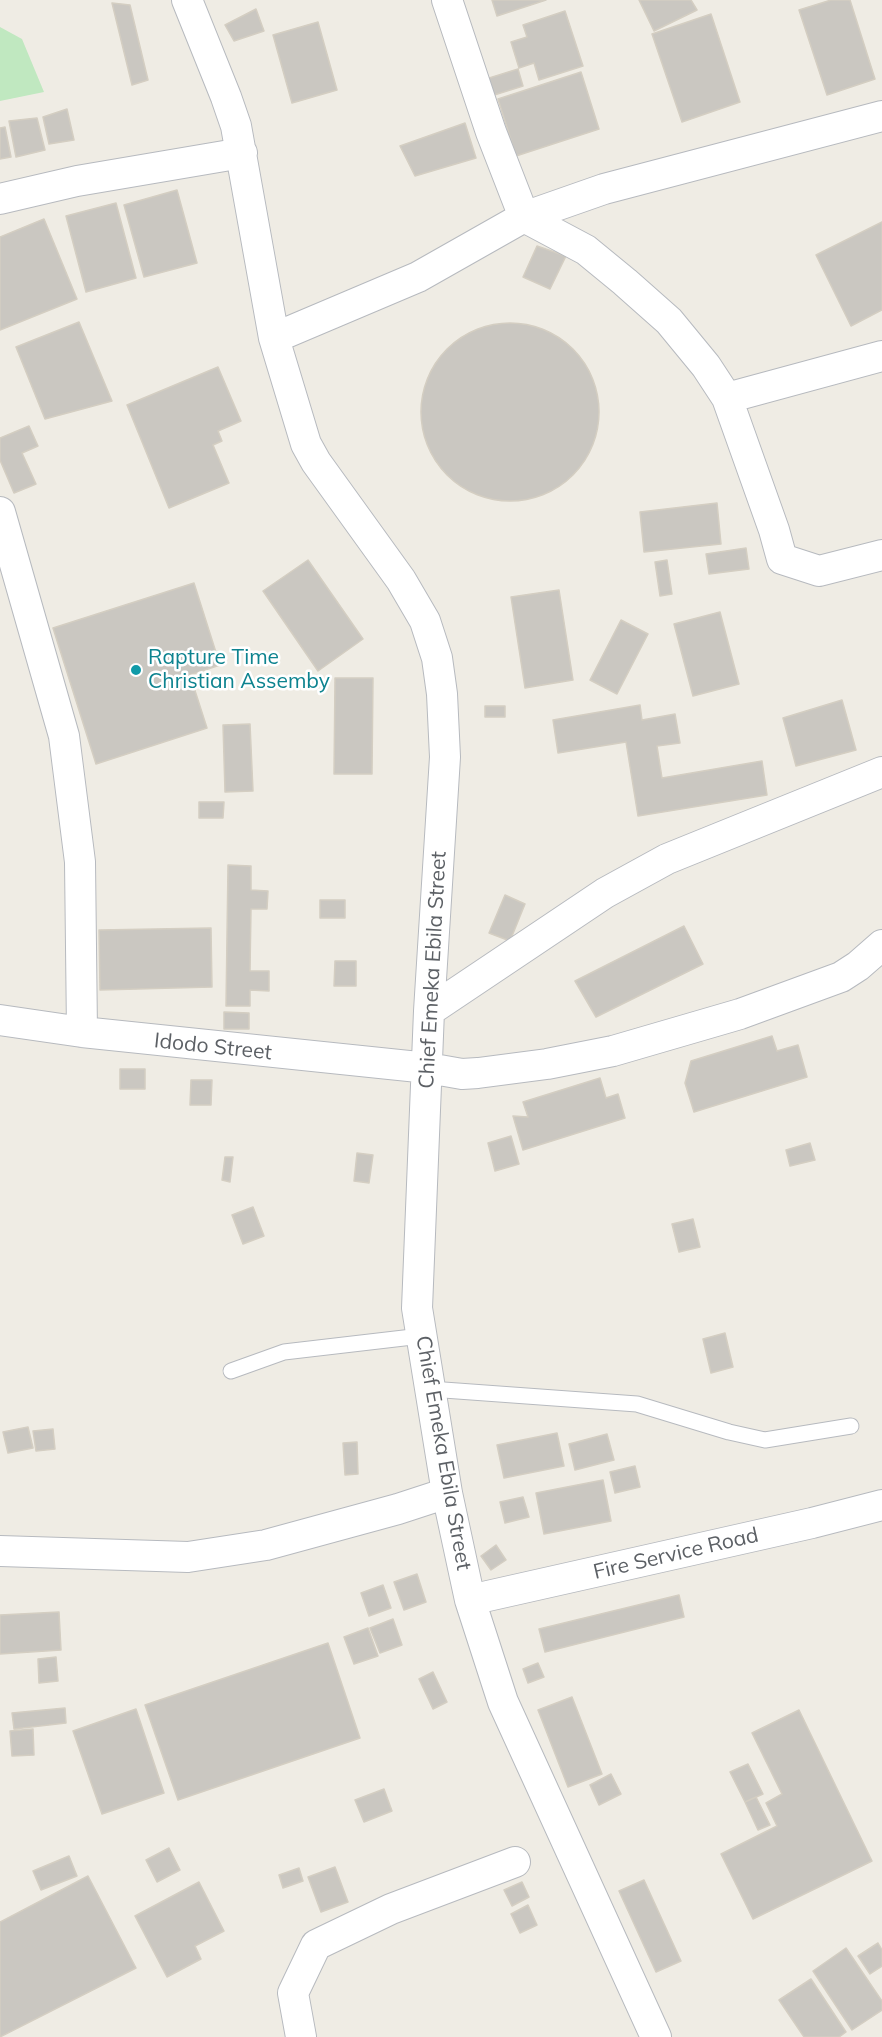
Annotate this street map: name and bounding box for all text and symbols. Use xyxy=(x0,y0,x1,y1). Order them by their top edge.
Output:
place label: Rapture Time Christian Assemby xyxy=(148,645,330,695)
marker: Rapture Time Christian Assemby xyxy=(129,663,143,677)
street label: Chief Emeka Ebila Street xyxy=(414,851,452,1089)
street label: Idodo Street xyxy=(153,1028,273,1066)
street label: Chief Emeka Ebila Street xyxy=(410,1334,476,1572)
street label: Fire Service Road xyxy=(591,1523,761,1585)

